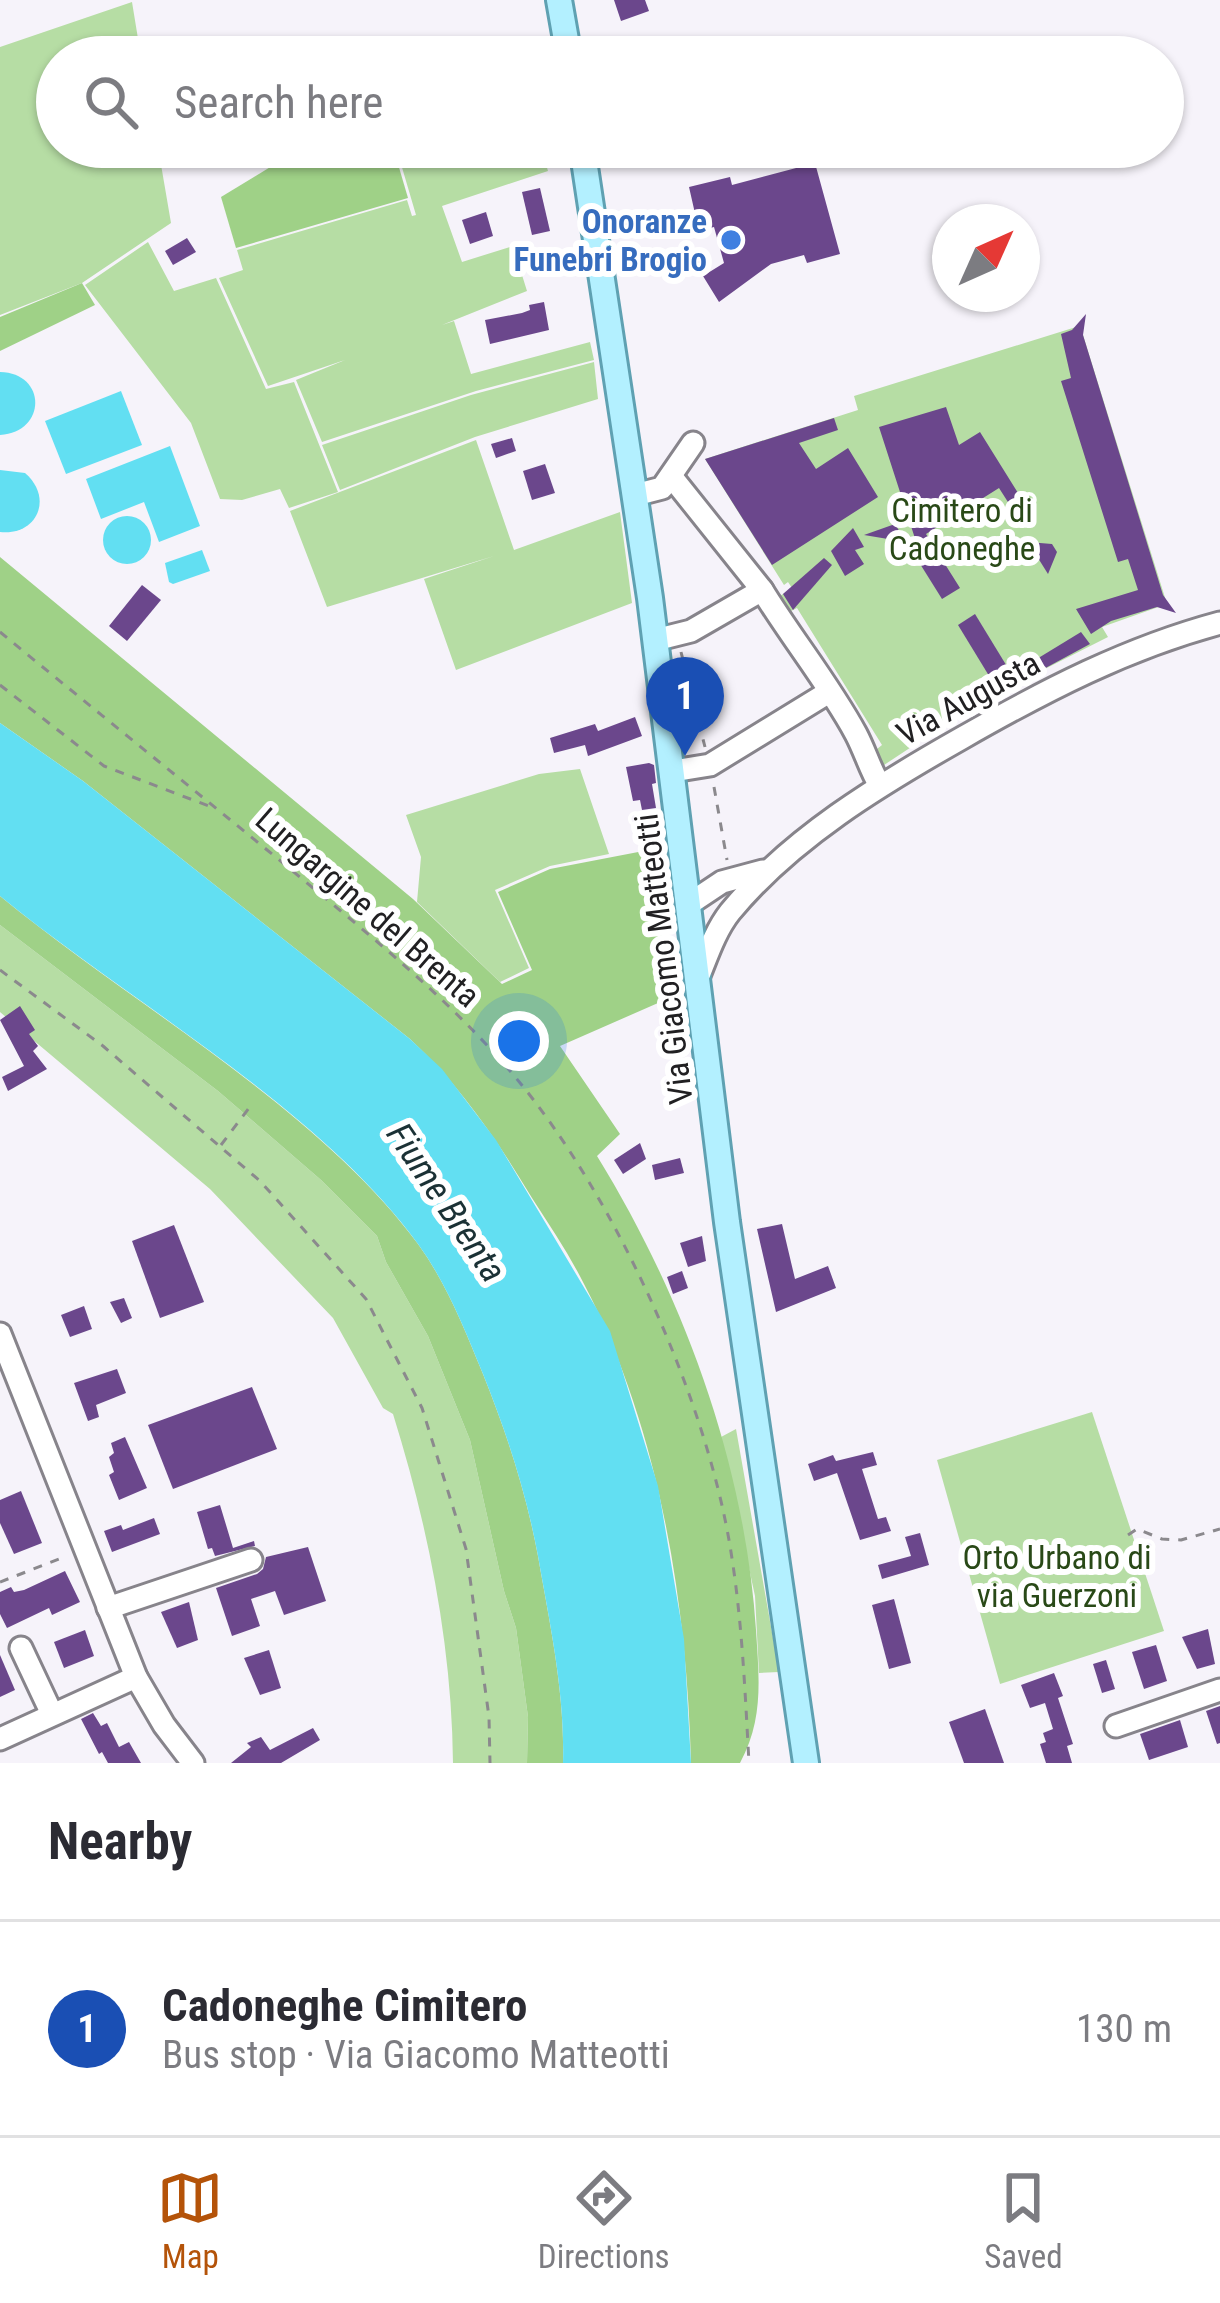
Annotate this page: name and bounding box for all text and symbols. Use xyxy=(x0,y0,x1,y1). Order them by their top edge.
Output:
search box xyxy=(36,36,1184,168)
icon: search xyxy=(78,69,144,135)
text: Search here xyxy=(174,76,383,129)
place label: Onoranze Funebri Brogio xyxy=(514,202,707,279)
north arrow xyxy=(932,204,1040,312)
marker: Onoranze Funebri Brogio xyxy=(718,227,744,253)
park label: Cimitero di Cadoneghe xyxy=(889,491,1035,568)
street label: Via Augusta xyxy=(890,643,1046,754)
pin: 1 xyxy=(646,657,724,756)
street label: Lungargine del Brenta xyxy=(248,800,487,1015)
street label: Via Giacomo Matteotti xyxy=(626,811,701,1106)
your location xyxy=(489,1011,549,1071)
water label: Fiume Brenta xyxy=(378,1115,515,1290)
park label: Orto Urbano di via Guerzoni xyxy=(962,1538,1152,1615)
text: Nearby xyxy=(48,1812,192,1871)
text: Cadoneghe Cimitero xyxy=(162,1979,527,2032)
text: 1 xyxy=(77,2006,97,2052)
text: 130 m xyxy=(1076,2006,1172,2052)
text: Bus stop · Via Giacomo Matteotti xyxy=(162,2032,670,2078)
tab: Map xyxy=(157,2165,223,2276)
tab: Directions xyxy=(538,2165,670,2276)
tab: Saved xyxy=(984,2165,1063,2276)

